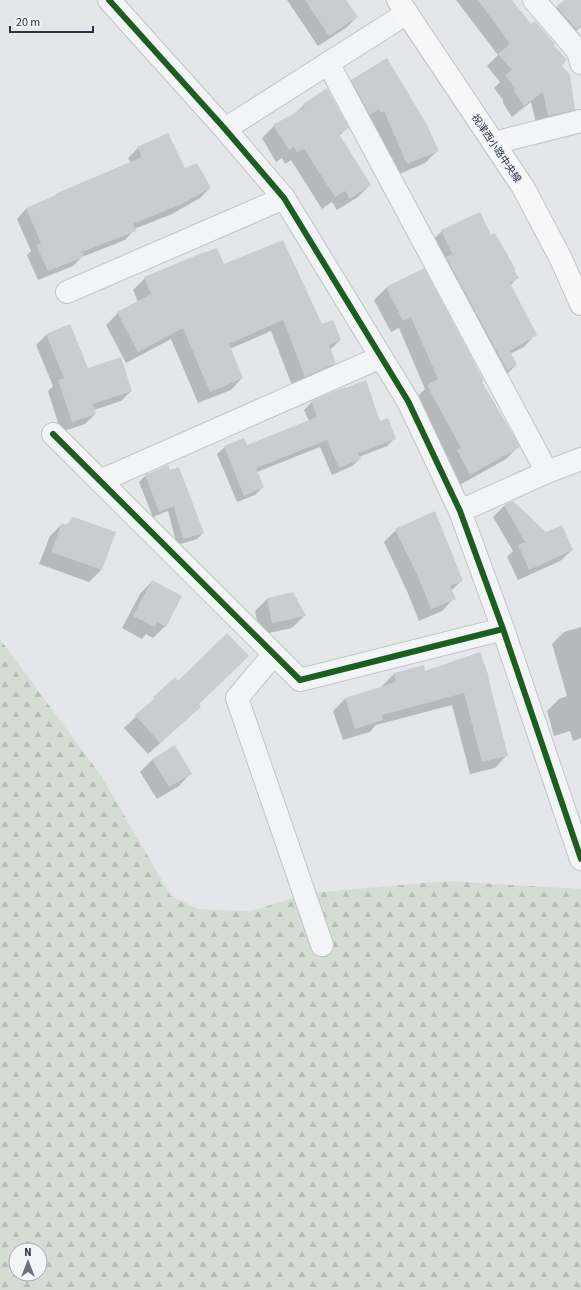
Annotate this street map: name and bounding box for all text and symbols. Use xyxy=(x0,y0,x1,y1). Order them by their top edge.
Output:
scale bar xyxy=(10,8,93,34)
text: 20 m xyxy=(16,14,40,31)
street label: 祝津西小路中央線 xyxy=(468,111,524,186)
north arrow xyxy=(8,1242,48,1282)
text: N xyxy=(24,1245,32,1260)

